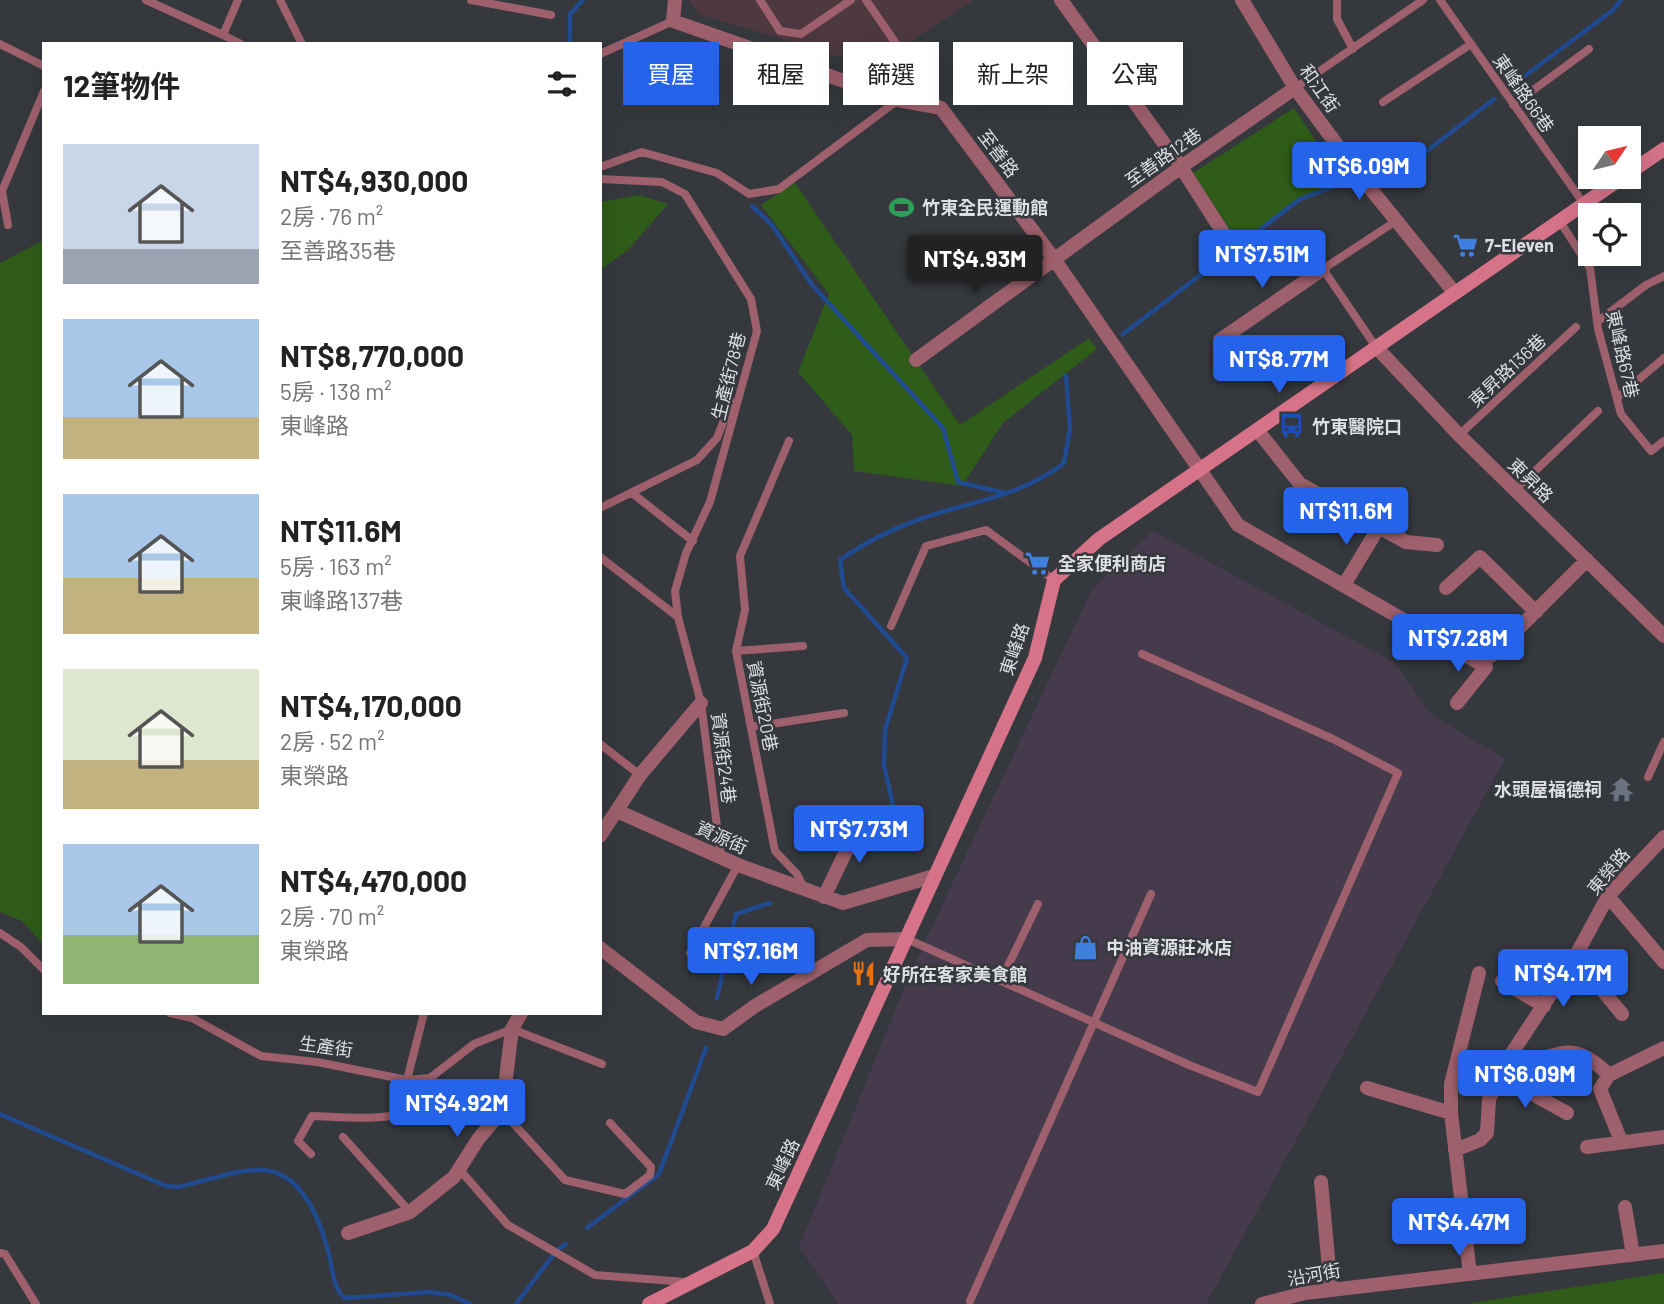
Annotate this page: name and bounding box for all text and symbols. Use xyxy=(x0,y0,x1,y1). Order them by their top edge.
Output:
chip: 買屋 xyxy=(623,42,719,105)
chip: 租屋 xyxy=(733,42,829,105)
chip: 篩選 xyxy=(843,42,939,105)
chip: 新上架 xyxy=(953,42,1073,105)
chip: 公寓 xyxy=(1087,42,1183,105)
street label: 東峰路66巷 xyxy=(1489,50,1559,136)
street label: 和江街 xyxy=(1296,60,1344,116)
icon: filters xyxy=(543,65,581,103)
text: 12筆物件 xyxy=(63,67,180,103)
street label: 至善路12巷 xyxy=(1121,123,1205,191)
street label: 至善路 xyxy=(974,125,1024,181)
north arrow xyxy=(1578,126,1642,189)
map controls xyxy=(1578,126,1641,266)
pin: NT$6.09M xyxy=(1287,142,1431,202)
text: NT$6.09M xyxy=(1308,151,1410,179)
text: NT$4,930,000 xyxy=(280,162,468,198)
icon: home xyxy=(119,172,203,256)
sports icon: 竹東全民運動館 xyxy=(888,193,916,221)
place label: 竹東全民運動館 xyxy=(922,196,1048,218)
text: 2房 · 76 m² xyxy=(280,202,383,230)
button: locate xyxy=(1578,203,1641,266)
pin: NT$7.51M xyxy=(1190,230,1334,290)
supermarket icon: 7-Eleven xyxy=(1451,231,1479,259)
place label: 7-Eleven xyxy=(1485,234,1554,256)
text: 至善路35巷 xyxy=(280,236,396,264)
pin: NT$4.93M xyxy=(903,236,1047,295)
text: NT$7.51M xyxy=(1215,239,1309,267)
text: NT$4.93M xyxy=(923,244,1027,272)
street label: 東峰路67巷 xyxy=(1602,308,1644,400)
street label: 東昇路136巷 xyxy=(1464,329,1550,411)
street label: 生產街78巷 xyxy=(706,330,750,422)
pin: NT$8.77M xyxy=(1207,336,1351,395)
text: NT$8,770,000 xyxy=(280,337,464,373)
text: NT$8.77M xyxy=(1229,344,1329,372)
icon: home xyxy=(119,347,203,431)
text: 5房 · 138 m² xyxy=(280,377,392,405)
text: 東峰路 xyxy=(280,411,349,439)
bus stop icon: 竹東醫院口 xyxy=(1278,412,1306,440)
place label: 竹東醫院口 xyxy=(1312,415,1402,437)
street label: 東昇路 xyxy=(1504,453,1558,507)
pin: NT$11.6M xyxy=(1274,488,1418,547)
text: NT$11.6M xyxy=(1299,496,1393,524)
text: NT$11.6M xyxy=(280,512,402,548)
icon: home xyxy=(119,522,203,606)
supermarket icon: 全家便利商店 xyxy=(1024,549,1052,577)
text: 5房 · 163 m² xyxy=(280,552,392,580)
place label: 全家便利商店 xyxy=(1058,552,1166,574)
text: 東峰路137巷 xyxy=(280,586,403,614)
pin: NT$7.28M xyxy=(1386,614,1530,674)
street label: 東峰路 xyxy=(995,620,1033,678)
text: NT$7.28M xyxy=(1408,623,1508,651)
street label: 資源街20巷 xyxy=(743,659,783,753)
text: NT$4,170,000 xyxy=(280,687,462,723)
icon: home xyxy=(119,697,203,781)
street label: 資源街24巷 xyxy=(708,711,740,805)
text: 2房 · 52 m² xyxy=(280,727,385,755)
text: 東榮路 xyxy=(280,761,349,789)
temple icon: 水頭屋福德祠 xyxy=(1608,775,1636,803)
place label: 水頭屋福德祠 xyxy=(1494,778,1602,800)
pin: NT$7.73M xyxy=(787,806,931,865)
text: NT$7.73M xyxy=(810,814,908,842)
street label: 資源街 xyxy=(693,816,751,858)
street label: 東榮路 xyxy=(1582,843,1634,899)
text: NT$4,470,000 xyxy=(280,862,467,898)
icon: home xyxy=(119,872,203,956)
text: 2房 · 70 m² xyxy=(280,902,384,930)
pin: NT$7.16M xyxy=(679,928,823,987)
shop icon: 中油資源莊冰店 xyxy=(1072,933,1100,961)
text: 東榮路 xyxy=(280,936,349,964)
text: NT$7.16M xyxy=(704,936,798,964)
place label: 中油資源莊冰店 xyxy=(1106,936,1232,958)
pin: NT$4.17M xyxy=(1491,950,1635,1009)
text: NT$4.17M xyxy=(1514,958,1612,986)
restaurant icon: 好所在客家美食館 xyxy=(849,960,877,988)
place label: 好所在客家美食館 xyxy=(883,963,1027,985)
street label: 生產街 xyxy=(298,1031,354,1061)
pin: NT$6.09M xyxy=(1453,1050,1597,1110)
text: NT$6.09M xyxy=(1474,1059,1576,1087)
pin: NT$4.92M xyxy=(385,1080,529,1139)
text: NT$4.92M xyxy=(405,1088,509,1116)
street label: 東峰路 xyxy=(761,1135,803,1193)
pin: NT$4.47M xyxy=(1387,1198,1531,1258)
text: NT$4.47M xyxy=(1408,1207,1510,1235)
street label: 沿河街 xyxy=(1286,1258,1342,1290)

